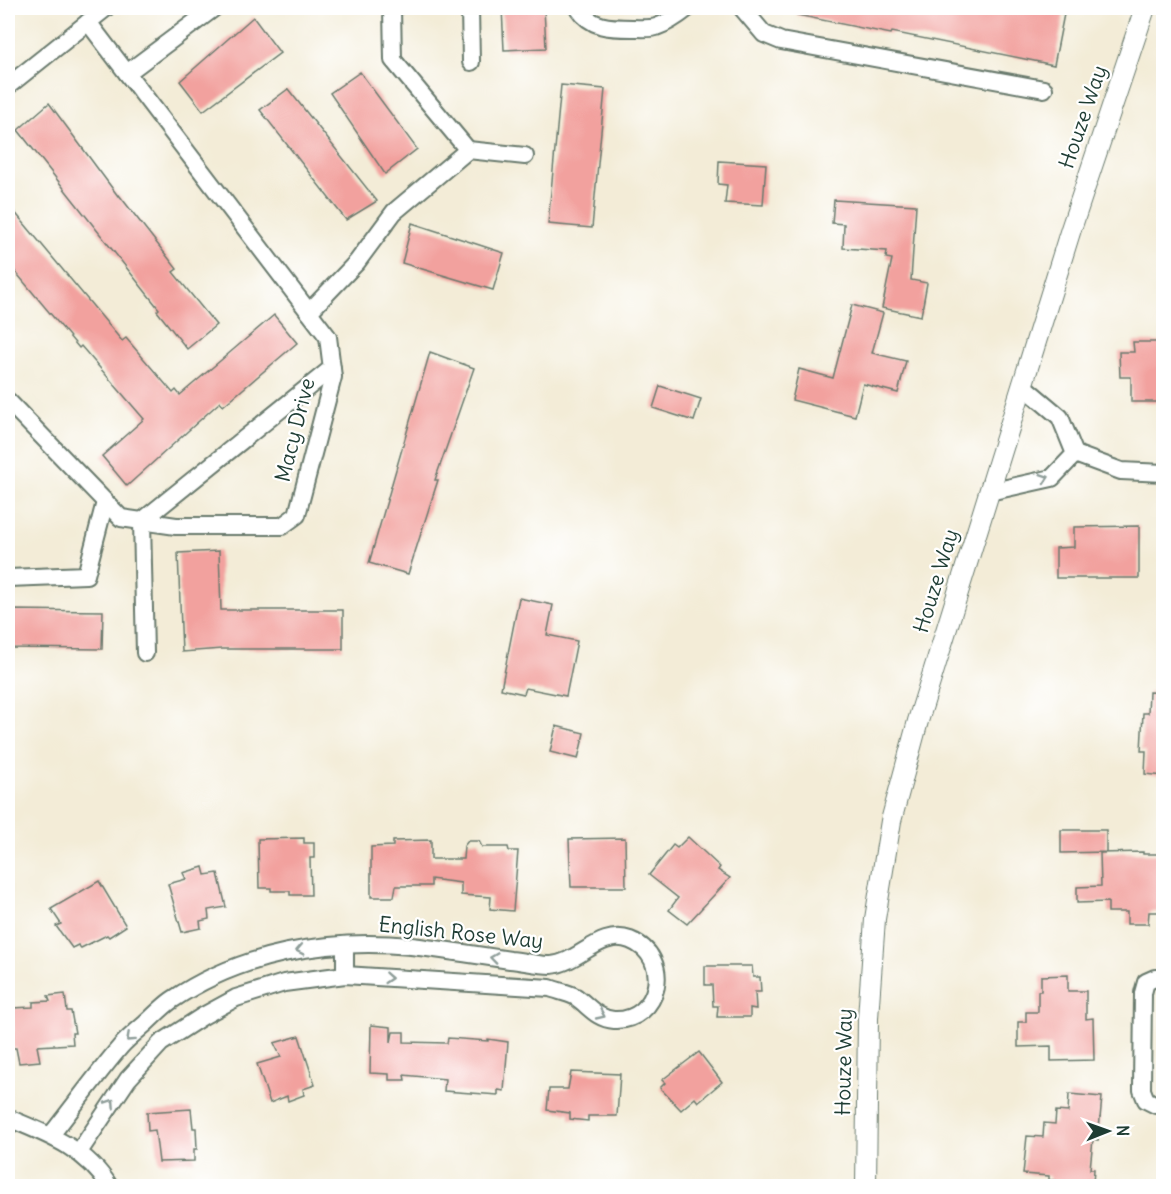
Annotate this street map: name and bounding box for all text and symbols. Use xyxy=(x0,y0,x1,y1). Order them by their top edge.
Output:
street label: Houze Way xyxy=(1052,62,1113,172)
street label: Macy Drive xyxy=(269,375,320,485)
one-way arrow xyxy=(1039,473,1050,486)
street label: Houze Way xyxy=(907,526,964,636)
street label: English Rose Way xyxy=(377,910,545,955)
one-way arrow xyxy=(295,943,305,956)
one-way arrow xyxy=(489,952,498,964)
one-way arrow xyxy=(384,971,393,984)
one-way arrow xyxy=(595,1008,606,1020)
street label: Houze Way xyxy=(829,1008,858,1116)
one-way arrow xyxy=(126,1031,137,1042)
one-way arrow xyxy=(104,1099,116,1109)
north arrow xyxy=(1078,1101,1138,1161)
text: N xyxy=(1113,1125,1133,1136)

